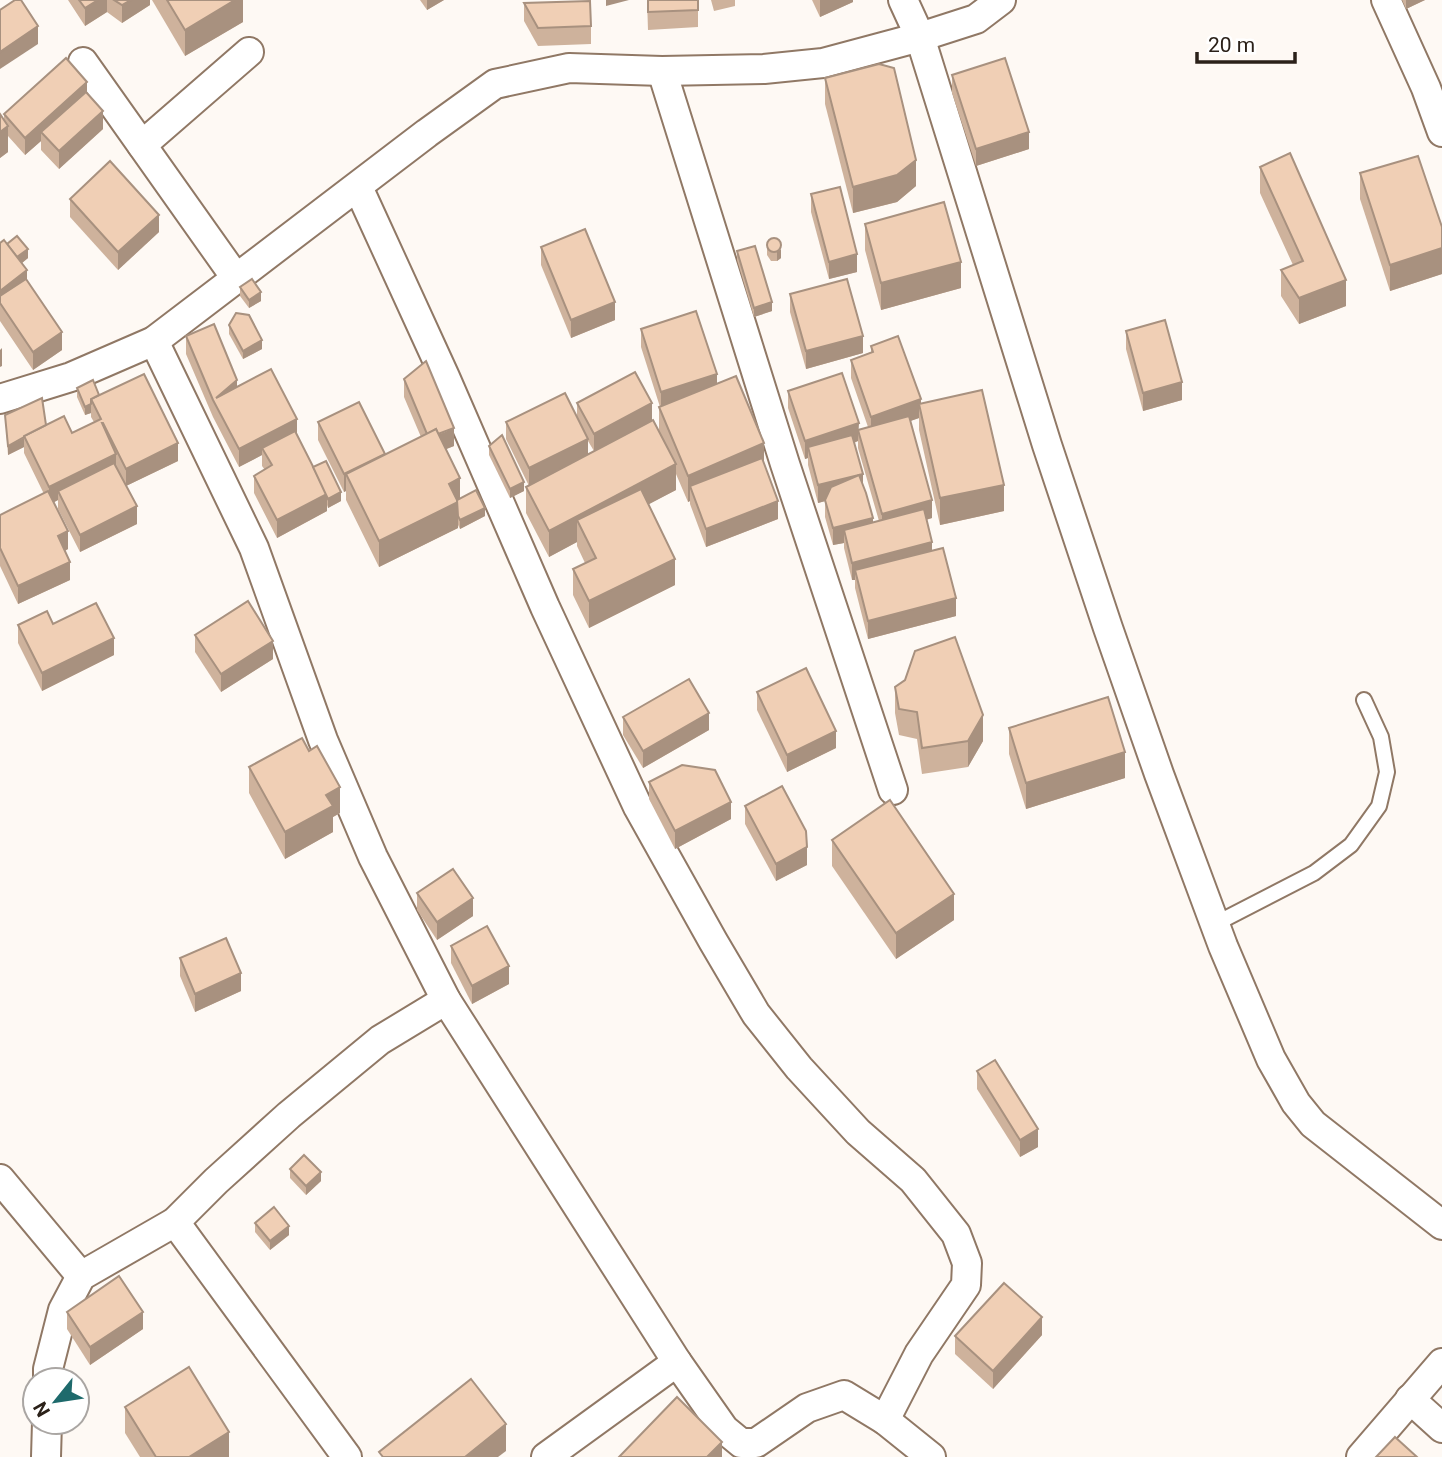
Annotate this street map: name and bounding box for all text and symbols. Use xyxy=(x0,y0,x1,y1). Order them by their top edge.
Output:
scale bar xyxy=(1197,21,1295,65)
text: 20 m xyxy=(1208,33,1255,57)
north arrow xyxy=(21,1366,91,1436)
text: N xyxy=(28,1398,55,1421)

